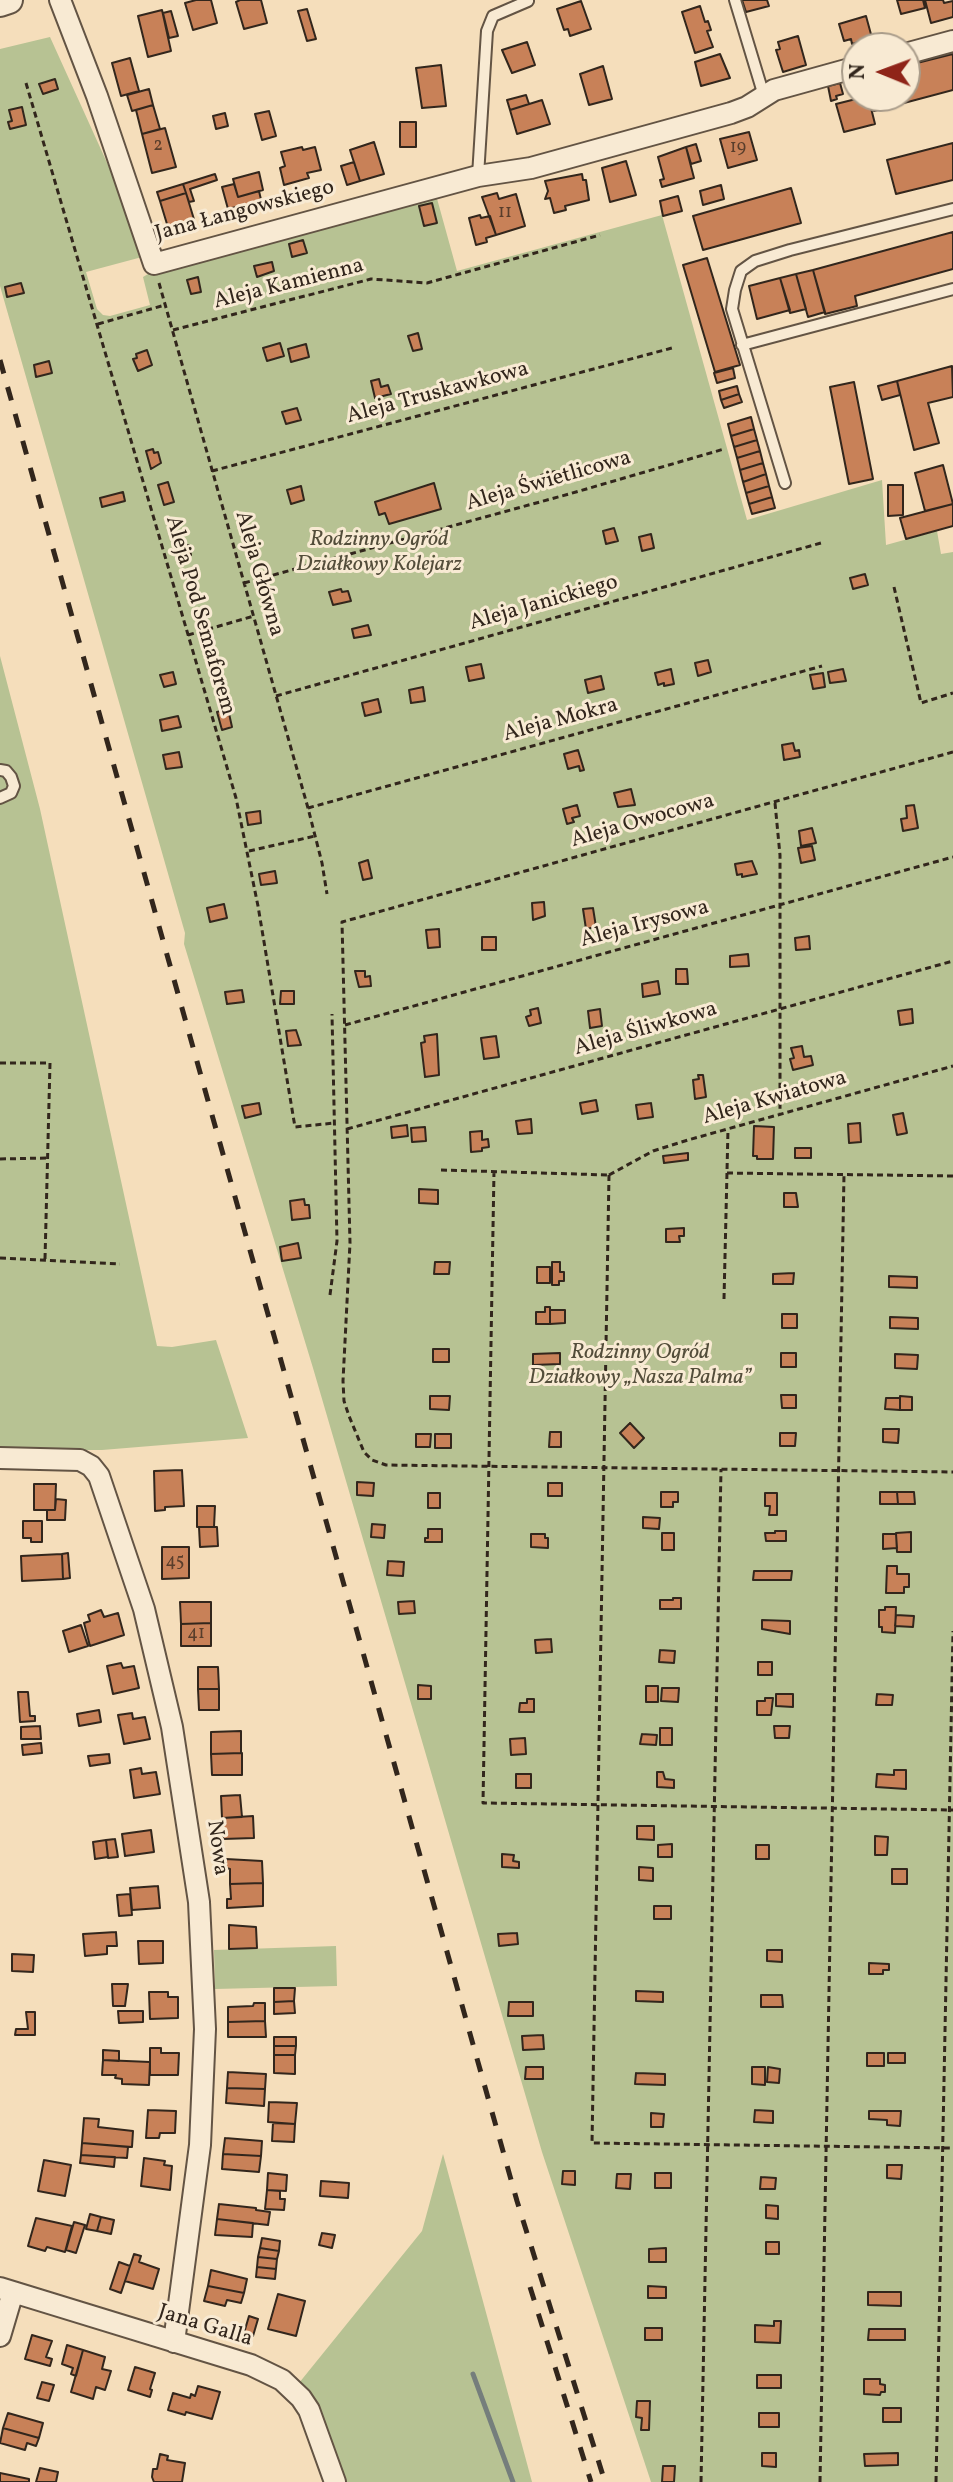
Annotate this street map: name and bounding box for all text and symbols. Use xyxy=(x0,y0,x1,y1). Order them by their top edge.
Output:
north arrow xyxy=(841,32,921,112)
text: N xyxy=(843,63,874,80)
house number: 2 xyxy=(153,136,163,158)
house number: 19 xyxy=(730,138,746,160)
street label: Jana Łangowskiego xyxy=(153,175,337,249)
house number: 11 xyxy=(498,203,512,225)
street label: Aleja Kamienna xyxy=(211,254,367,316)
street label: Aleja Truskawkowa xyxy=(344,357,532,431)
street label: Aleja Świetlicowa xyxy=(463,446,635,518)
street label: Aleja Główna xyxy=(227,508,289,640)
street label: Aleja Pod Semaforem xyxy=(158,513,240,719)
park label: Rodzinny Ogród Działkowy Kolejarz xyxy=(296,528,462,580)
street label: Aleja Janickiego xyxy=(467,570,621,638)
street label: Aleja Mokra xyxy=(501,693,621,749)
street label: Aleja Owocowa xyxy=(568,789,718,855)
street label: Aleja Irysowa xyxy=(578,895,712,955)
street label: Aleja Śliwkowa xyxy=(571,997,721,1063)
street label: Aleja Kwiatowa xyxy=(700,1066,850,1132)
park label: Rodzinny Ogród Działkowy „Nasza Palma” xyxy=(528,1341,752,1392)
house number: 45 xyxy=(166,1552,184,1574)
house number: 41 xyxy=(187,1624,205,1646)
street label: Nowa xyxy=(199,1819,233,1877)
street label: Jana Galla xyxy=(154,2300,256,2354)

